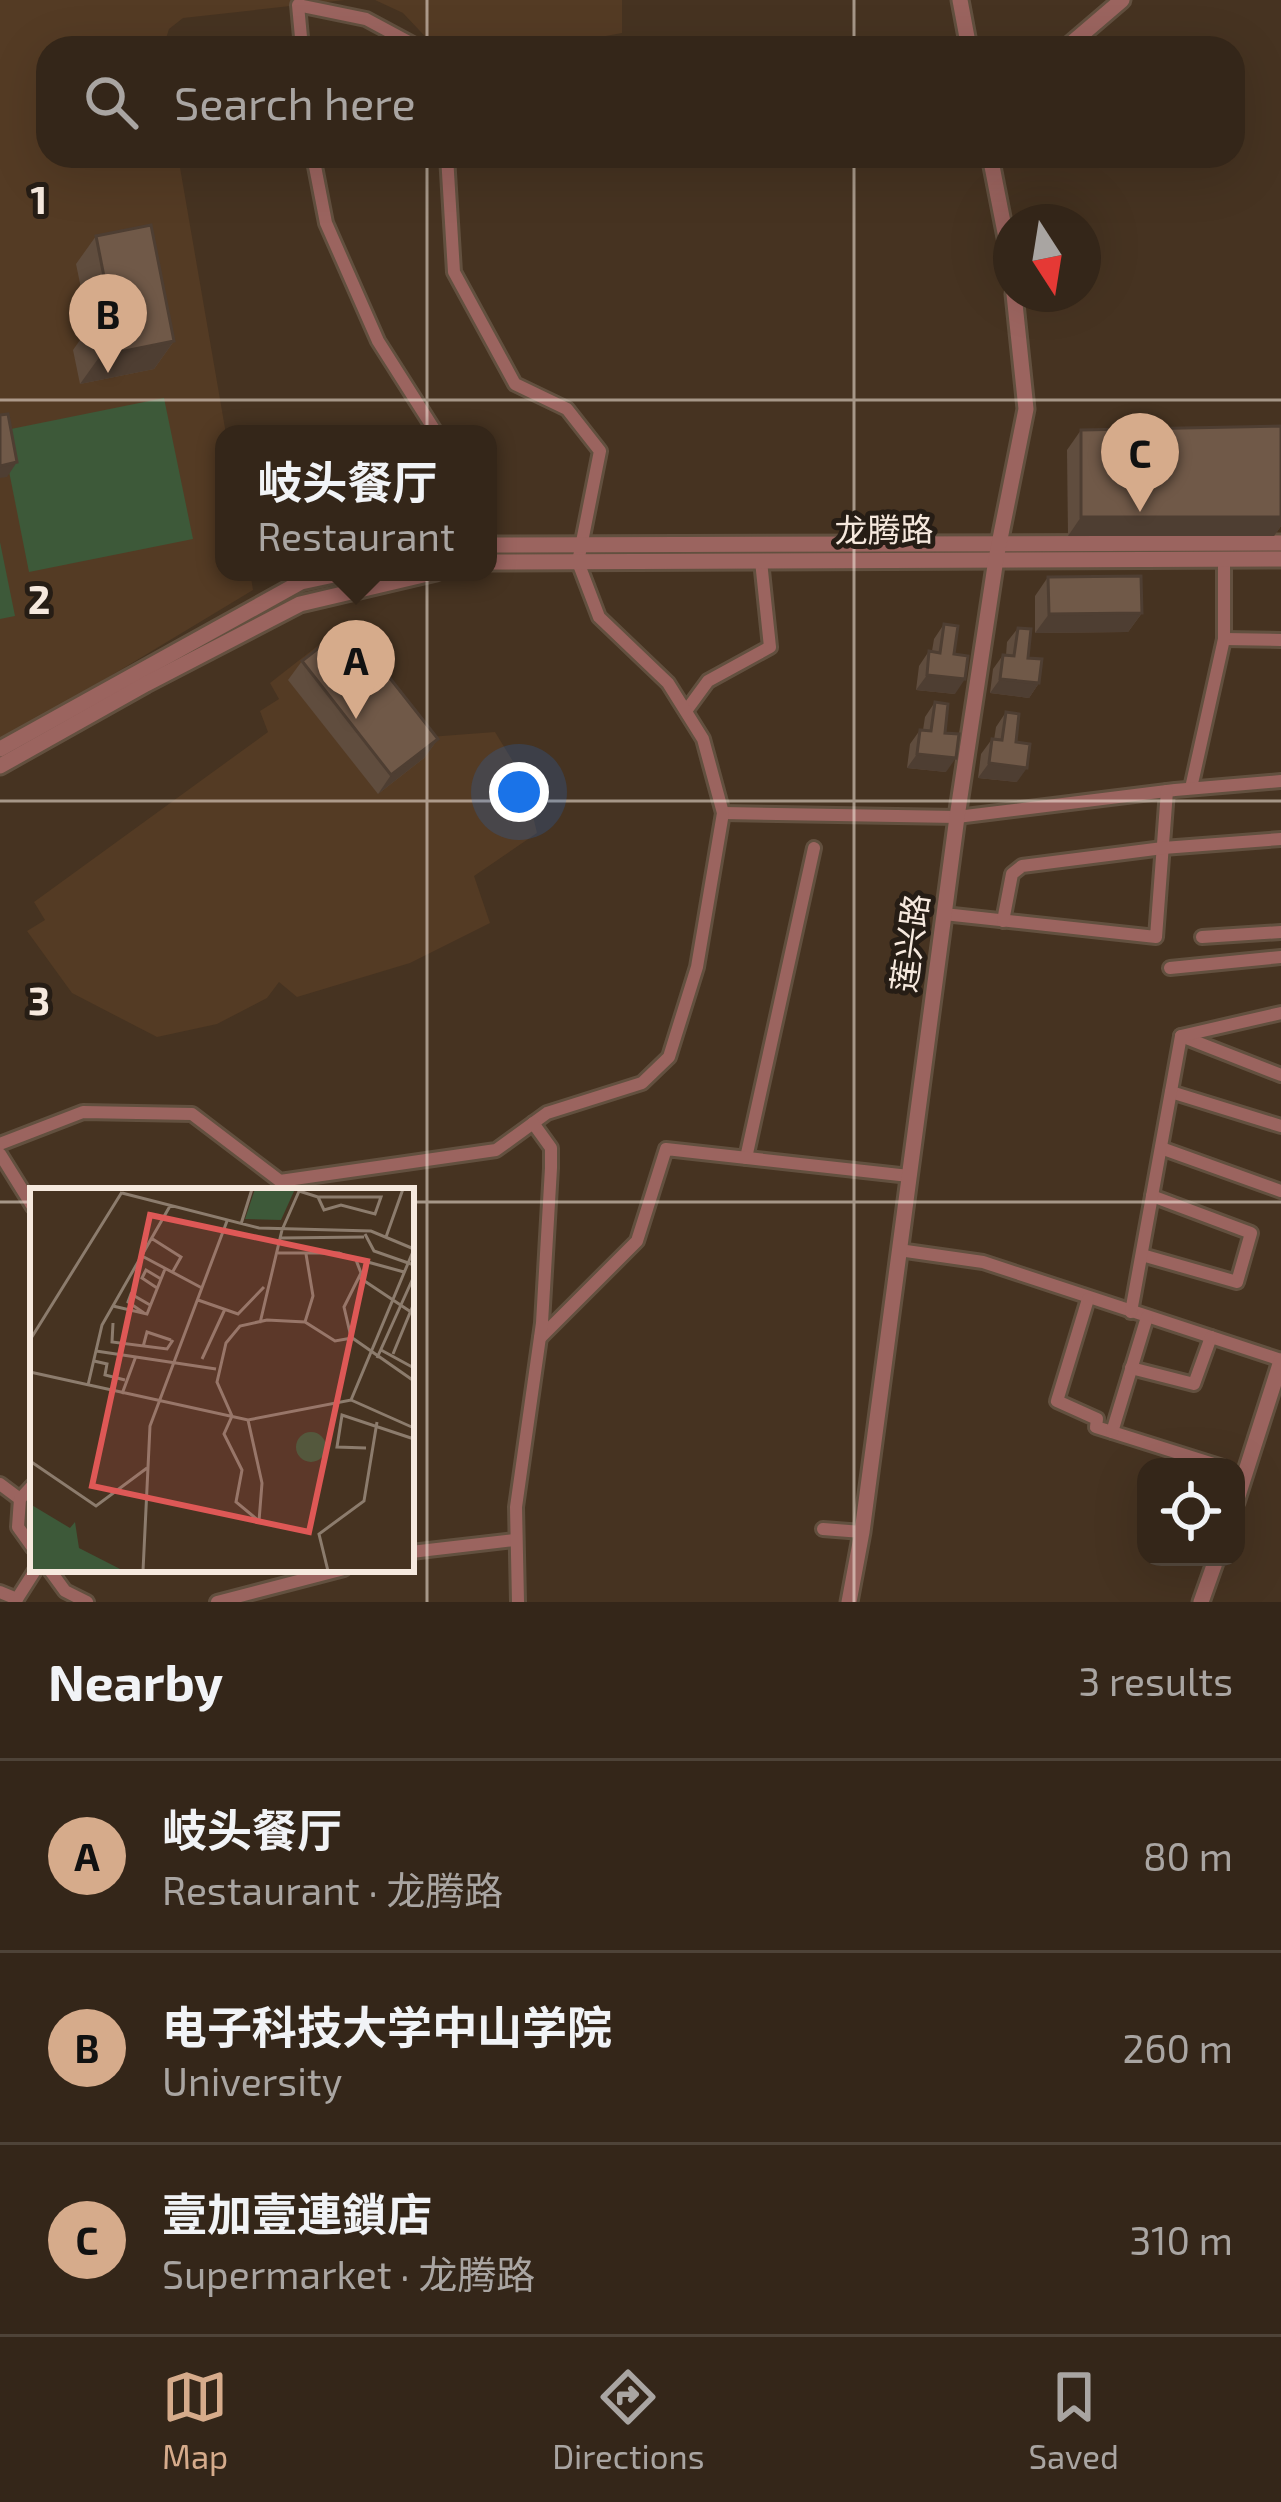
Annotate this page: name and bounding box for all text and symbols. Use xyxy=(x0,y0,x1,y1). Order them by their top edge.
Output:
search box xyxy=(36,36,1245,168)
icon: search xyxy=(78,69,144,135)
text: Search here xyxy=(174,75,416,129)
text: 1 xyxy=(31,175,47,222)
north arrow xyxy=(993,204,1101,312)
pin: B xyxy=(69,274,147,373)
pin: C xyxy=(1101,413,1179,512)
popup xyxy=(215,425,497,581)
text: 岐头餐厅 xyxy=(257,454,437,508)
street label: 龙腾路 xyxy=(834,508,934,550)
text: Restaurant xyxy=(257,512,455,559)
text: 2 xyxy=(28,575,50,622)
pin: A xyxy=(317,620,395,719)
your location xyxy=(489,762,549,822)
street label: 莲兴路 xyxy=(882,891,936,995)
text: 3 xyxy=(28,976,50,1023)
inset map xyxy=(30,1188,414,1572)
map controls xyxy=(1137,1458,1245,1566)
button: locate xyxy=(1137,1458,1245,1566)
text: Nearby xyxy=(48,1650,223,1711)
text: 3 results xyxy=(1079,1657,1233,1704)
text: 岐头餐厅 xyxy=(162,1802,342,1856)
text: A xyxy=(74,1832,100,1879)
text: 80 m xyxy=(1143,1832,1233,1879)
text: Restaurant · 龙腾路 xyxy=(162,1866,503,1913)
text: 电子科技大学中山学院 xyxy=(162,1999,612,2053)
text: B xyxy=(75,2024,99,2071)
text: 260 m xyxy=(1122,2024,1233,2071)
text: University xyxy=(162,2057,342,2104)
text: 壹加壹連鎖店 xyxy=(162,2186,432,2240)
text: C xyxy=(76,2216,98,2263)
text: 310 m xyxy=(1129,2216,1233,2263)
text: Supermarket · 龙腾路 xyxy=(162,2250,535,2297)
tab: Map xyxy=(162,2364,228,2476)
tab: Directions xyxy=(552,2364,704,2476)
tab: Saved xyxy=(1028,2364,1119,2476)

